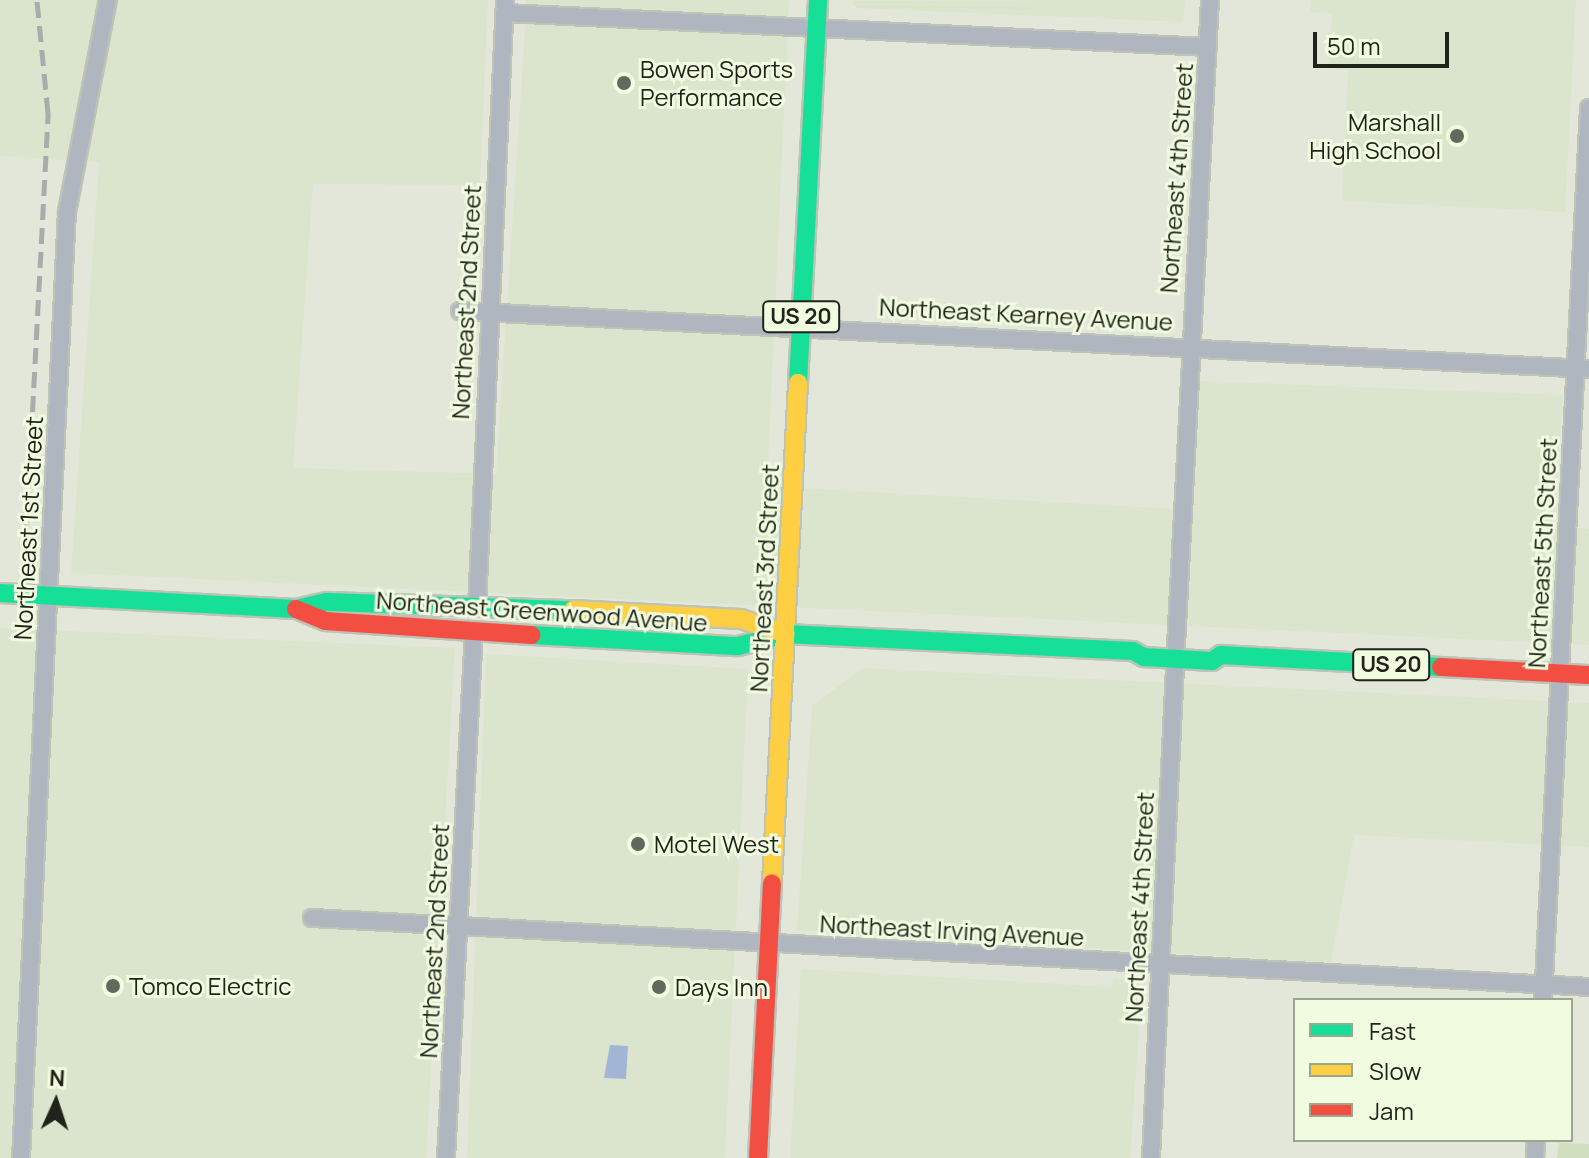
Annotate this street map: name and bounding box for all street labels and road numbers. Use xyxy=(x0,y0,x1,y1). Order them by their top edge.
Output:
street label: Northeast 4th Street xyxy=(1154,62,1198,294)
street label: Northeast 2nd Street xyxy=(445,184,487,420)
street label: Northeast Kearney Avenue xyxy=(878,292,1174,336)
road number: US 20 xyxy=(761,299,841,335)
street label: Northeast 1st Street xyxy=(8,415,48,641)
street label: Northeast 5th Street xyxy=(1522,437,1562,669)
street label: Northeast 3rd Street xyxy=(744,463,784,693)
street label: Northeast Greenwood Avenue xyxy=(375,585,709,637)
road number: US 20 xyxy=(1351,647,1431,683)
street label: Northeast 4th Street xyxy=(1119,791,1159,1023)
street label: Northeast 2nd Street xyxy=(413,823,455,1059)
street label: Northeast Irving Avenue xyxy=(819,909,1085,951)

